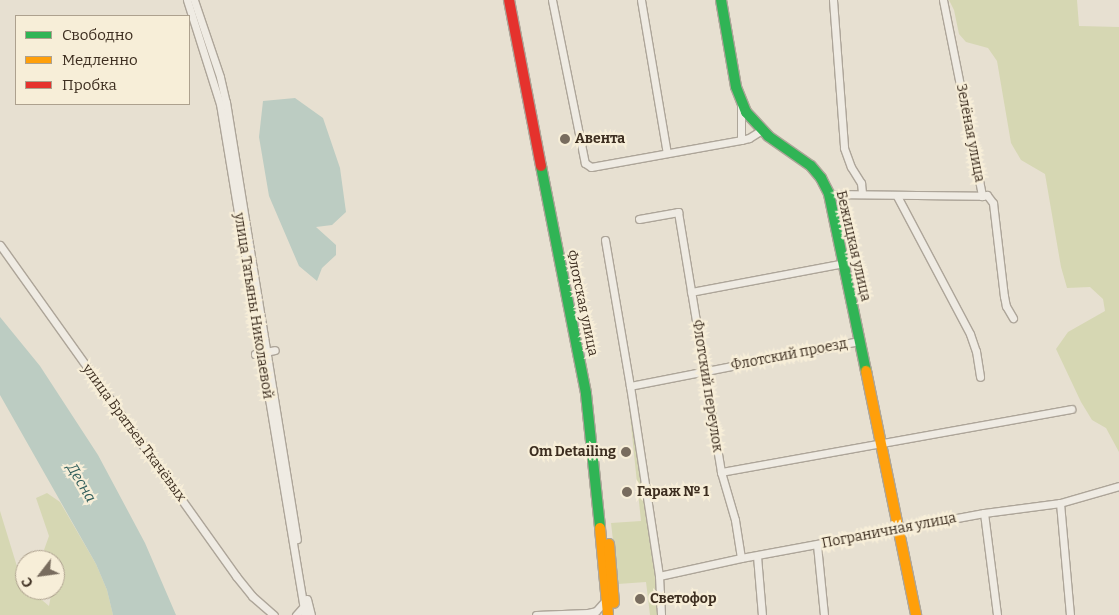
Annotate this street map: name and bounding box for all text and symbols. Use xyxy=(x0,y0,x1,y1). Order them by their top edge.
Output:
legend xyxy=(15,15,190,105)
text: Свободно xyxy=(62,26,133,44)
text: Медленно xyxy=(62,51,138,69)
text: Пробка xyxy=(62,76,117,94)
street label: Зелёная улица xyxy=(952,82,988,184)
place label: Авента xyxy=(575,131,625,147)
marker: Авента xyxy=(559,133,571,145)
street label: Бежицкая улица xyxy=(832,189,874,303)
street label: улица Татьяны Николаевой xyxy=(230,212,276,400)
street label: Флотская улица xyxy=(563,248,601,358)
street label: Флотский переулок xyxy=(688,318,726,454)
street label: Флотский проезд xyxy=(729,335,849,375)
street label: улица Братьев Ткачёвых xyxy=(78,361,190,505)
place label: Om Detailing xyxy=(529,444,616,460)
marker: Om Detailing xyxy=(620,446,632,458)
water label: Десна xyxy=(62,460,100,506)
place label: Гараж № 1 xyxy=(637,484,709,500)
marker: Гараж № 1 xyxy=(621,486,633,498)
street label: Пограничная улица xyxy=(820,510,958,552)
north arrow xyxy=(15,550,65,600)
text: С xyxy=(18,574,37,590)
place label: Светофор xyxy=(650,591,716,607)
marker: Светофор xyxy=(634,593,646,605)

